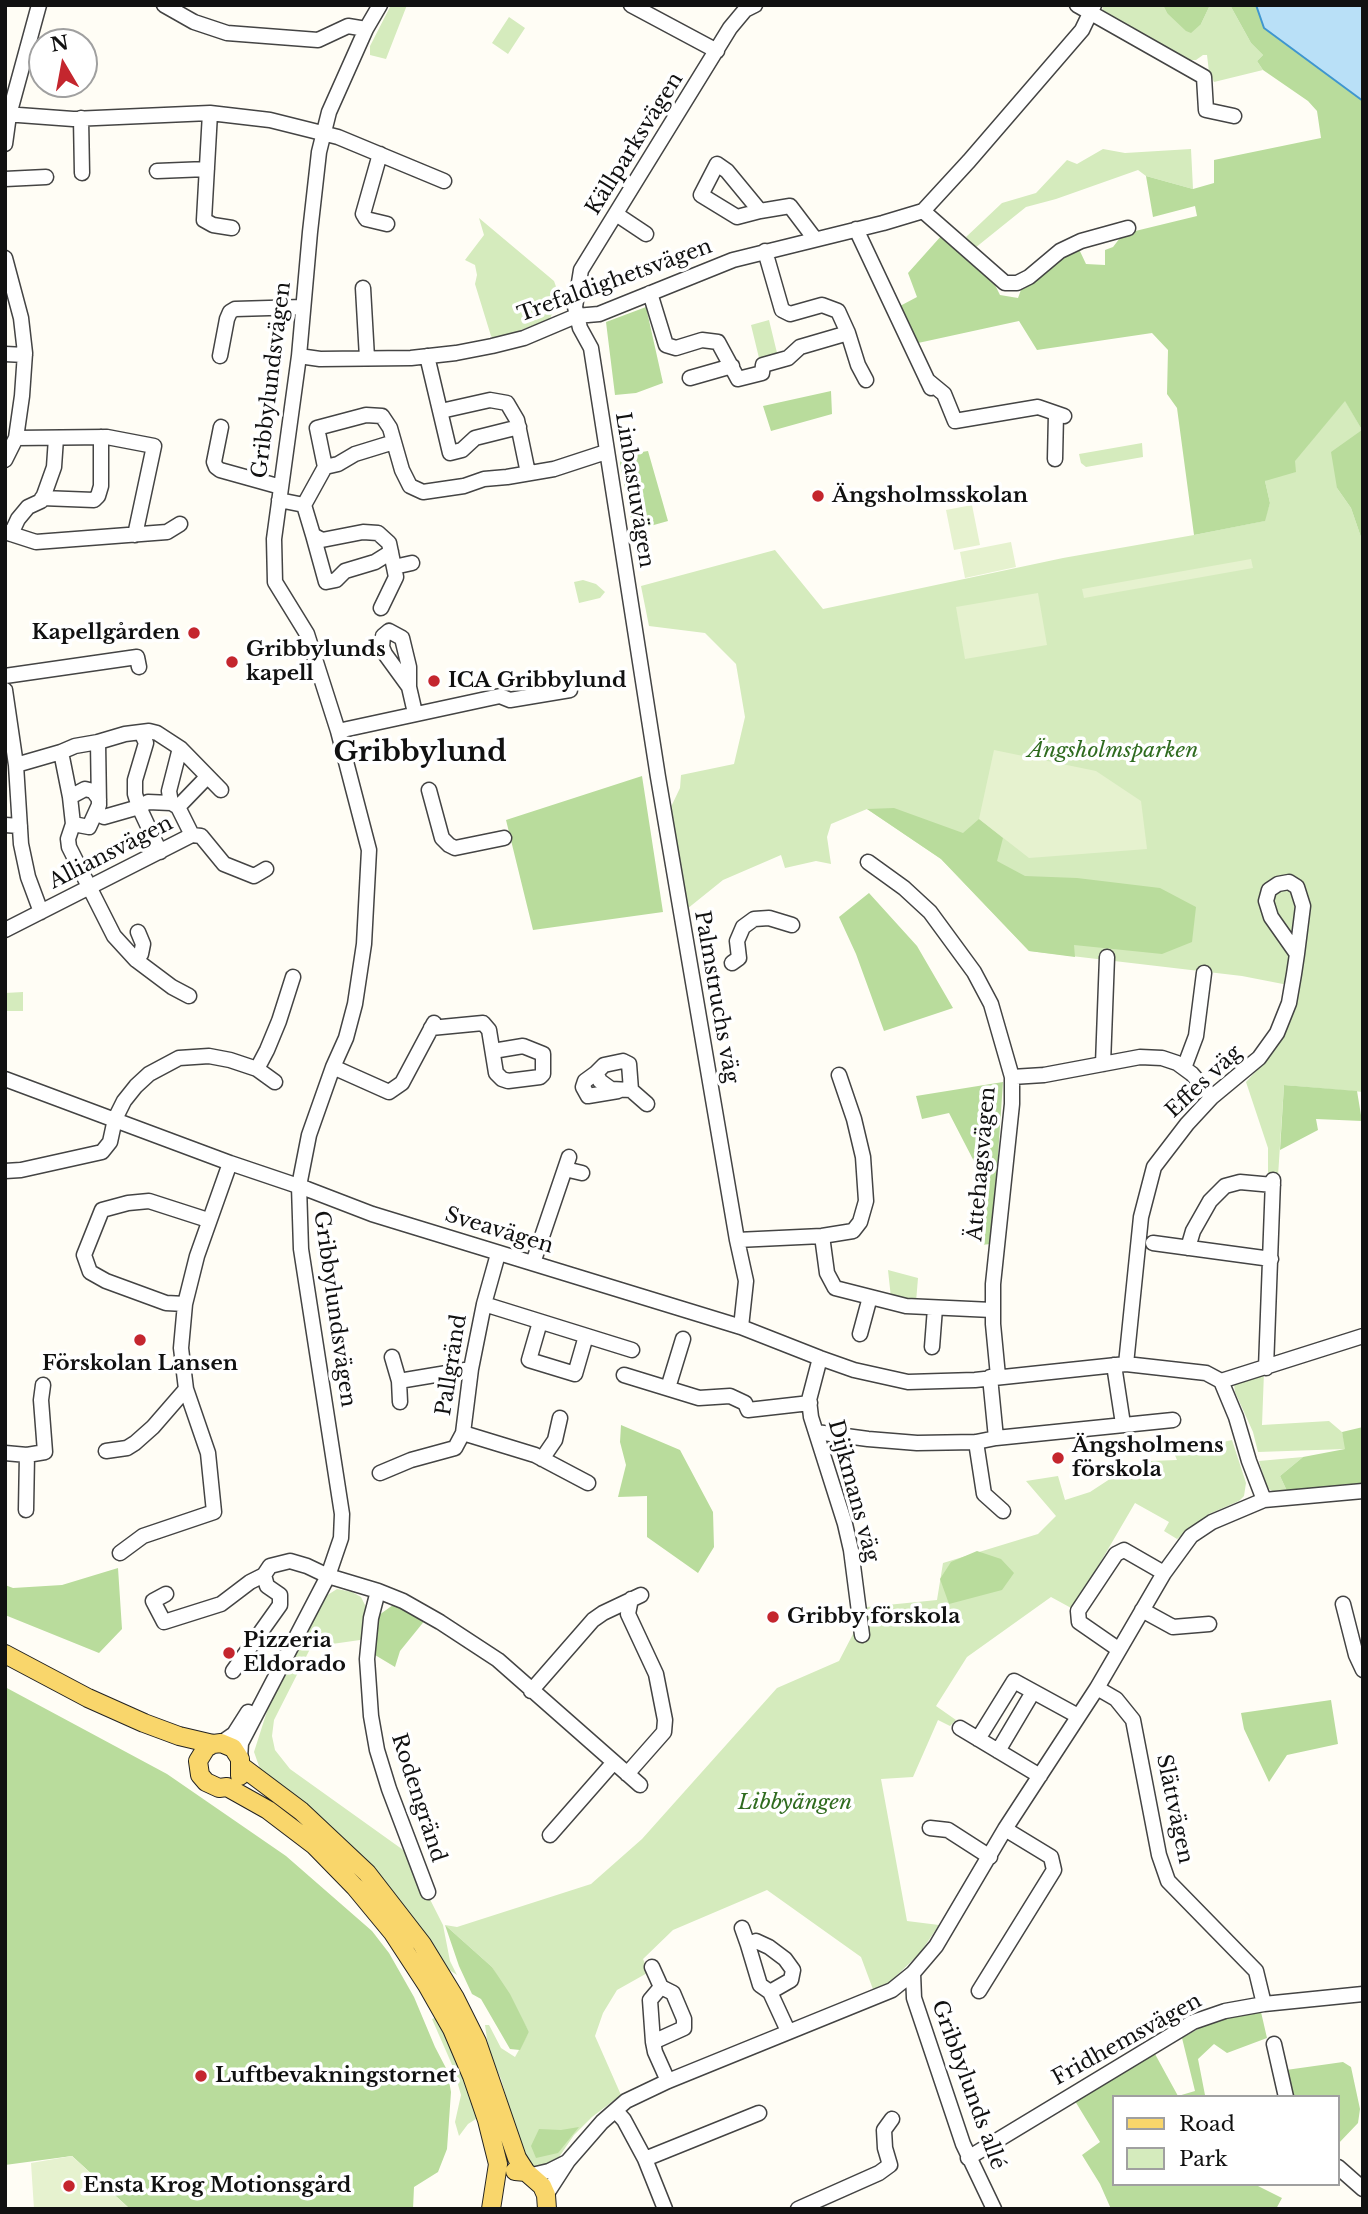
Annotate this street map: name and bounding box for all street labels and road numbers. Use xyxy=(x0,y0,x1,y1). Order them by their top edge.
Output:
street label: Källparksvägen xyxy=(581,68,689,220)
street label: Trefaldighetsvägen xyxy=(514,234,716,328)
street label: Gribbylundsvägen xyxy=(247,280,297,480)
street label: Linbastuvägen xyxy=(609,410,659,570)
street label: Alliansvägen xyxy=(45,811,177,895)
street label: Palmstruchs väg xyxy=(688,909,744,1085)
street label: Effes väg xyxy=(1161,1040,1247,1124)
street label: Ättehagsvägen xyxy=(963,1086,1001,1242)
street label: Sveavägen xyxy=(442,1203,556,1259)
street label: Gribbylundsvägen xyxy=(308,1209,360,1409)
street label: Pallgränd xyxy=(432,1312,472,1418)
street label: Dijkmans väg xyxy=(822,1417,884,1565)
street label: Rodengränd xyxy=(385,1731,451,1865)
street label: Slättvägen xyxy=(1150,1752,1198,1866)
street label: Fridhemsvägen xyxy=(1048,1989,1206,2091)
street label: Gribbylunds allé xyxy=(926,1997,1010,2173)

